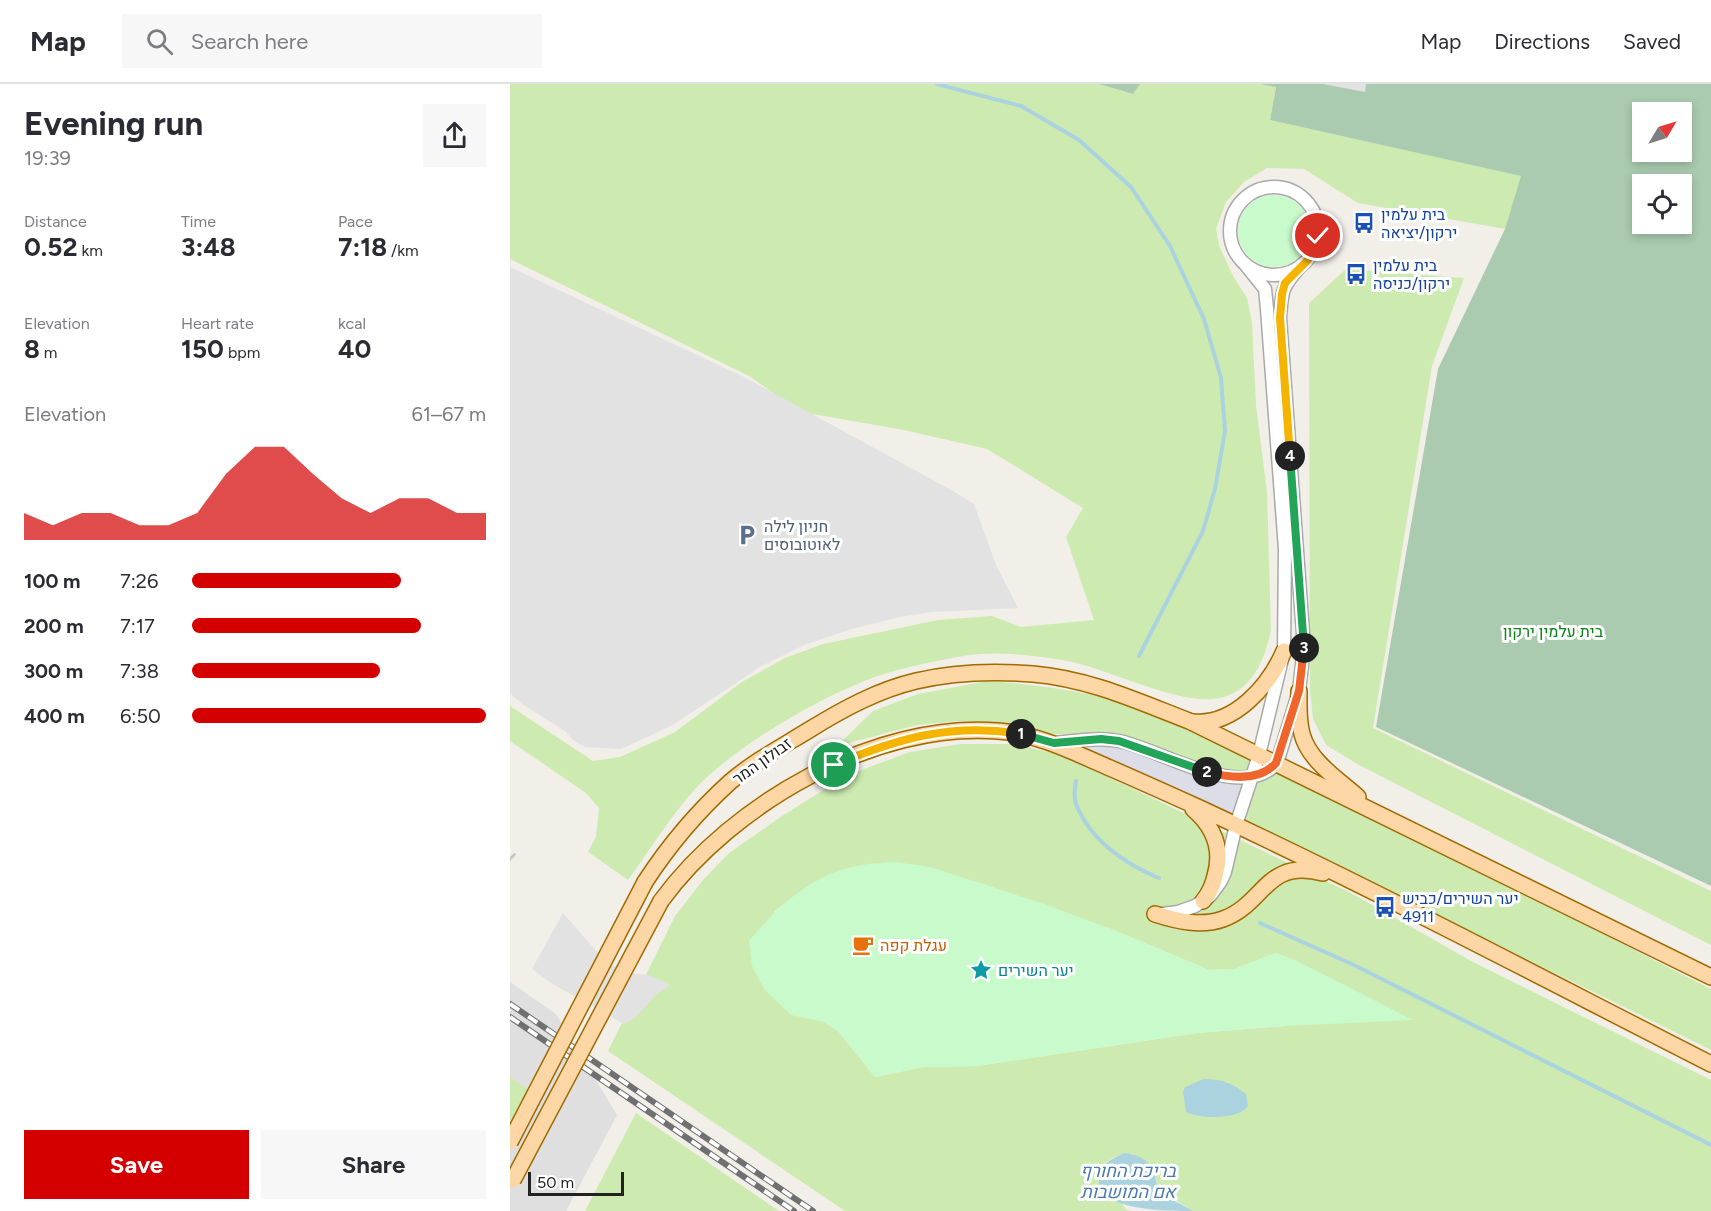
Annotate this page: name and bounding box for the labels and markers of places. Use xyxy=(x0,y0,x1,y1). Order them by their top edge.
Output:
place label: בית עלמין ירקון/יציאה xyxy=(1381,205,1457,242)
pin xyxy=(1292,210,1343,261)
bus stop icon: בית עלמין ירקון/יציאה xyxy=(1352,211,1376,235)
place label: בית עלמין ירקון/כניסה xyxy=(1373,256,1450,293)
bus stop icon: בית עלמין ירקון/כניסה xyxy=(1344,262,1368,286)
pin: 4 xyxy=(1275,441,1305,471)
place label: חניון לילה לאוטובוסים xyxy=(764,517,840,554)
parking icon: חניון לילה לאוטובוסים xyxy=(735,523,759,547)
pin: 3 xyxy=(1289,633,1319,663)
pin: 1 xyxy=(1006,719,1036,749)
pin xyxy=(808,739,859,790)
pin: 2 xyxy=(1192,757,1222,787)
place label: יער השירים/כביש 4911 xyxy=(1402,889,1518,926)
bus stop icon: יער השירים/כביש 4911 xyxy=(1373,895,1397,919)
cafe icon: עגלת קפה xyxy=(851,933,875,957)
place label: עגלת קפה xyxy=(880,936,947,955)
place icon: יער השירים xyxy=(969,958,993,982)
place label: יער השירים xyxy=(998,961,1074,980)

